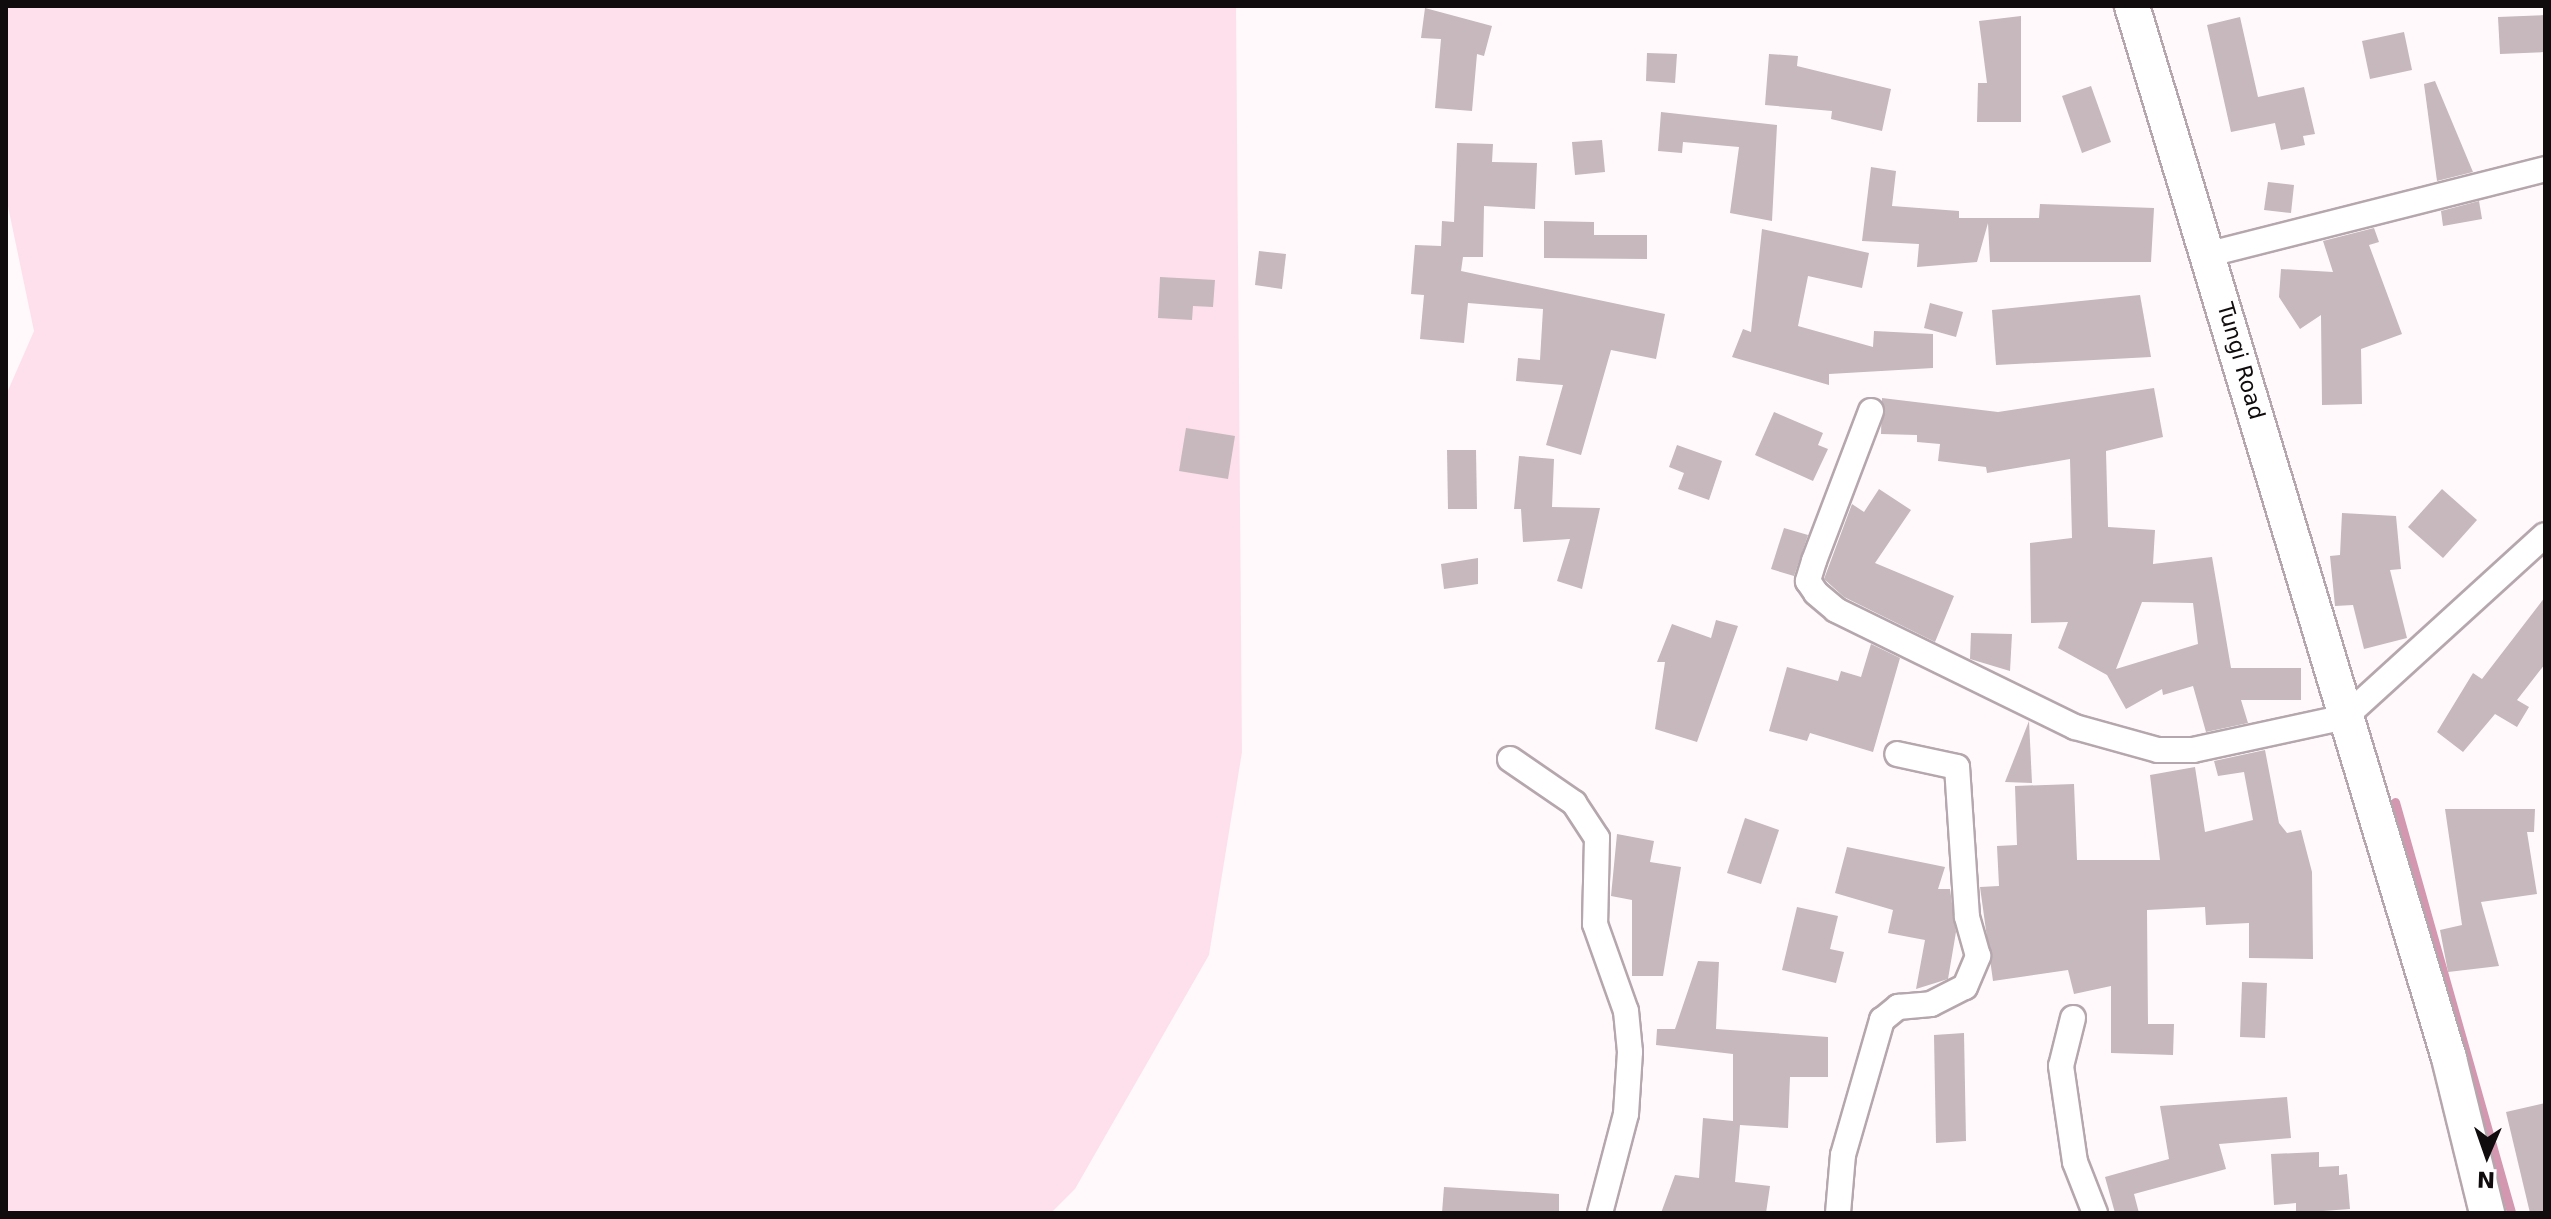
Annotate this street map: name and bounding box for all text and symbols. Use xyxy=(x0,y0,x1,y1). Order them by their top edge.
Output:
street label: Tungi Road xyxy=(2212,300,2270,422)
north arrow xyxy=(2447,1115,2527,1195)
text: N xyxy=(2477,1167,2496,1192)

